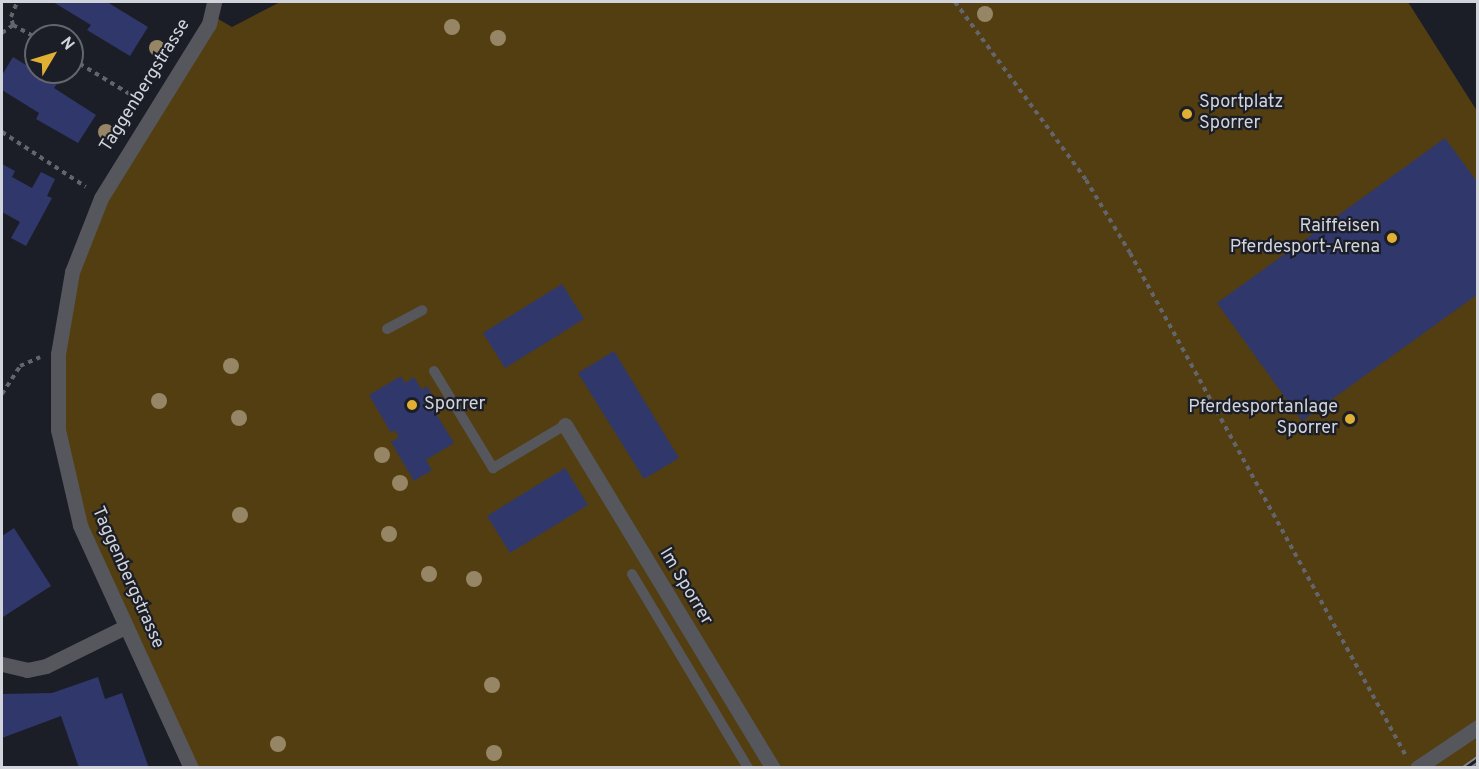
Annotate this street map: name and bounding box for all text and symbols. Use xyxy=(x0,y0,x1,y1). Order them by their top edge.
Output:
street label: Taggenbergstrasse xyxy=(96,15,196,157)
north arrow xyxy=(24,24,84,84)
text: N xyxy=(55,33,78,55)
place label: Sportplatz Sporrer xyxy=(1199,93,1283,136)
marker: Sportplatz Sporrer xyxy=(1180,107,1194,121)
place label: Raiffeisen Pferdesport-Arena xyxy=(1230,217,1380,260)
marker: Raiffeisen Pferdesport-Arena xyxy=(1385,231,1399,245)
place label: Sporrer xyxy=(424,394,486,416)
marker: Sporrer xyxy=(405,398,419,412)
place label: Pferdesportanlage Sporrer xyxy=(1188,398,1338,440)
marker: Pferdesportanlage Sporrer xyxy=(1343,412,1357,426)
street label: Taggenbergstrasse xyxy=(86,504,168,652)
street label: Im Sporrer xyxy=(654,545,716,629)

